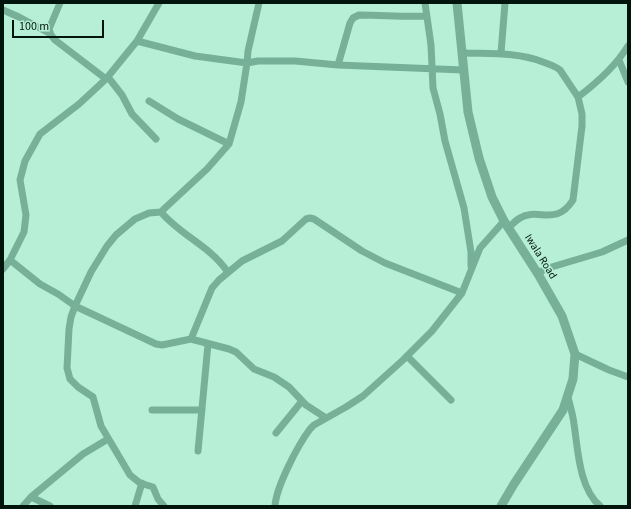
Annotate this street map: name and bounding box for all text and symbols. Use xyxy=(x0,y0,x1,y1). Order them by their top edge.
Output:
scale bar xyxy=(14,12,106,38)
text: 100 m xyxy=(19,18,49,35)
street label: Iwala Road xyxy=(521,232,559,282)

